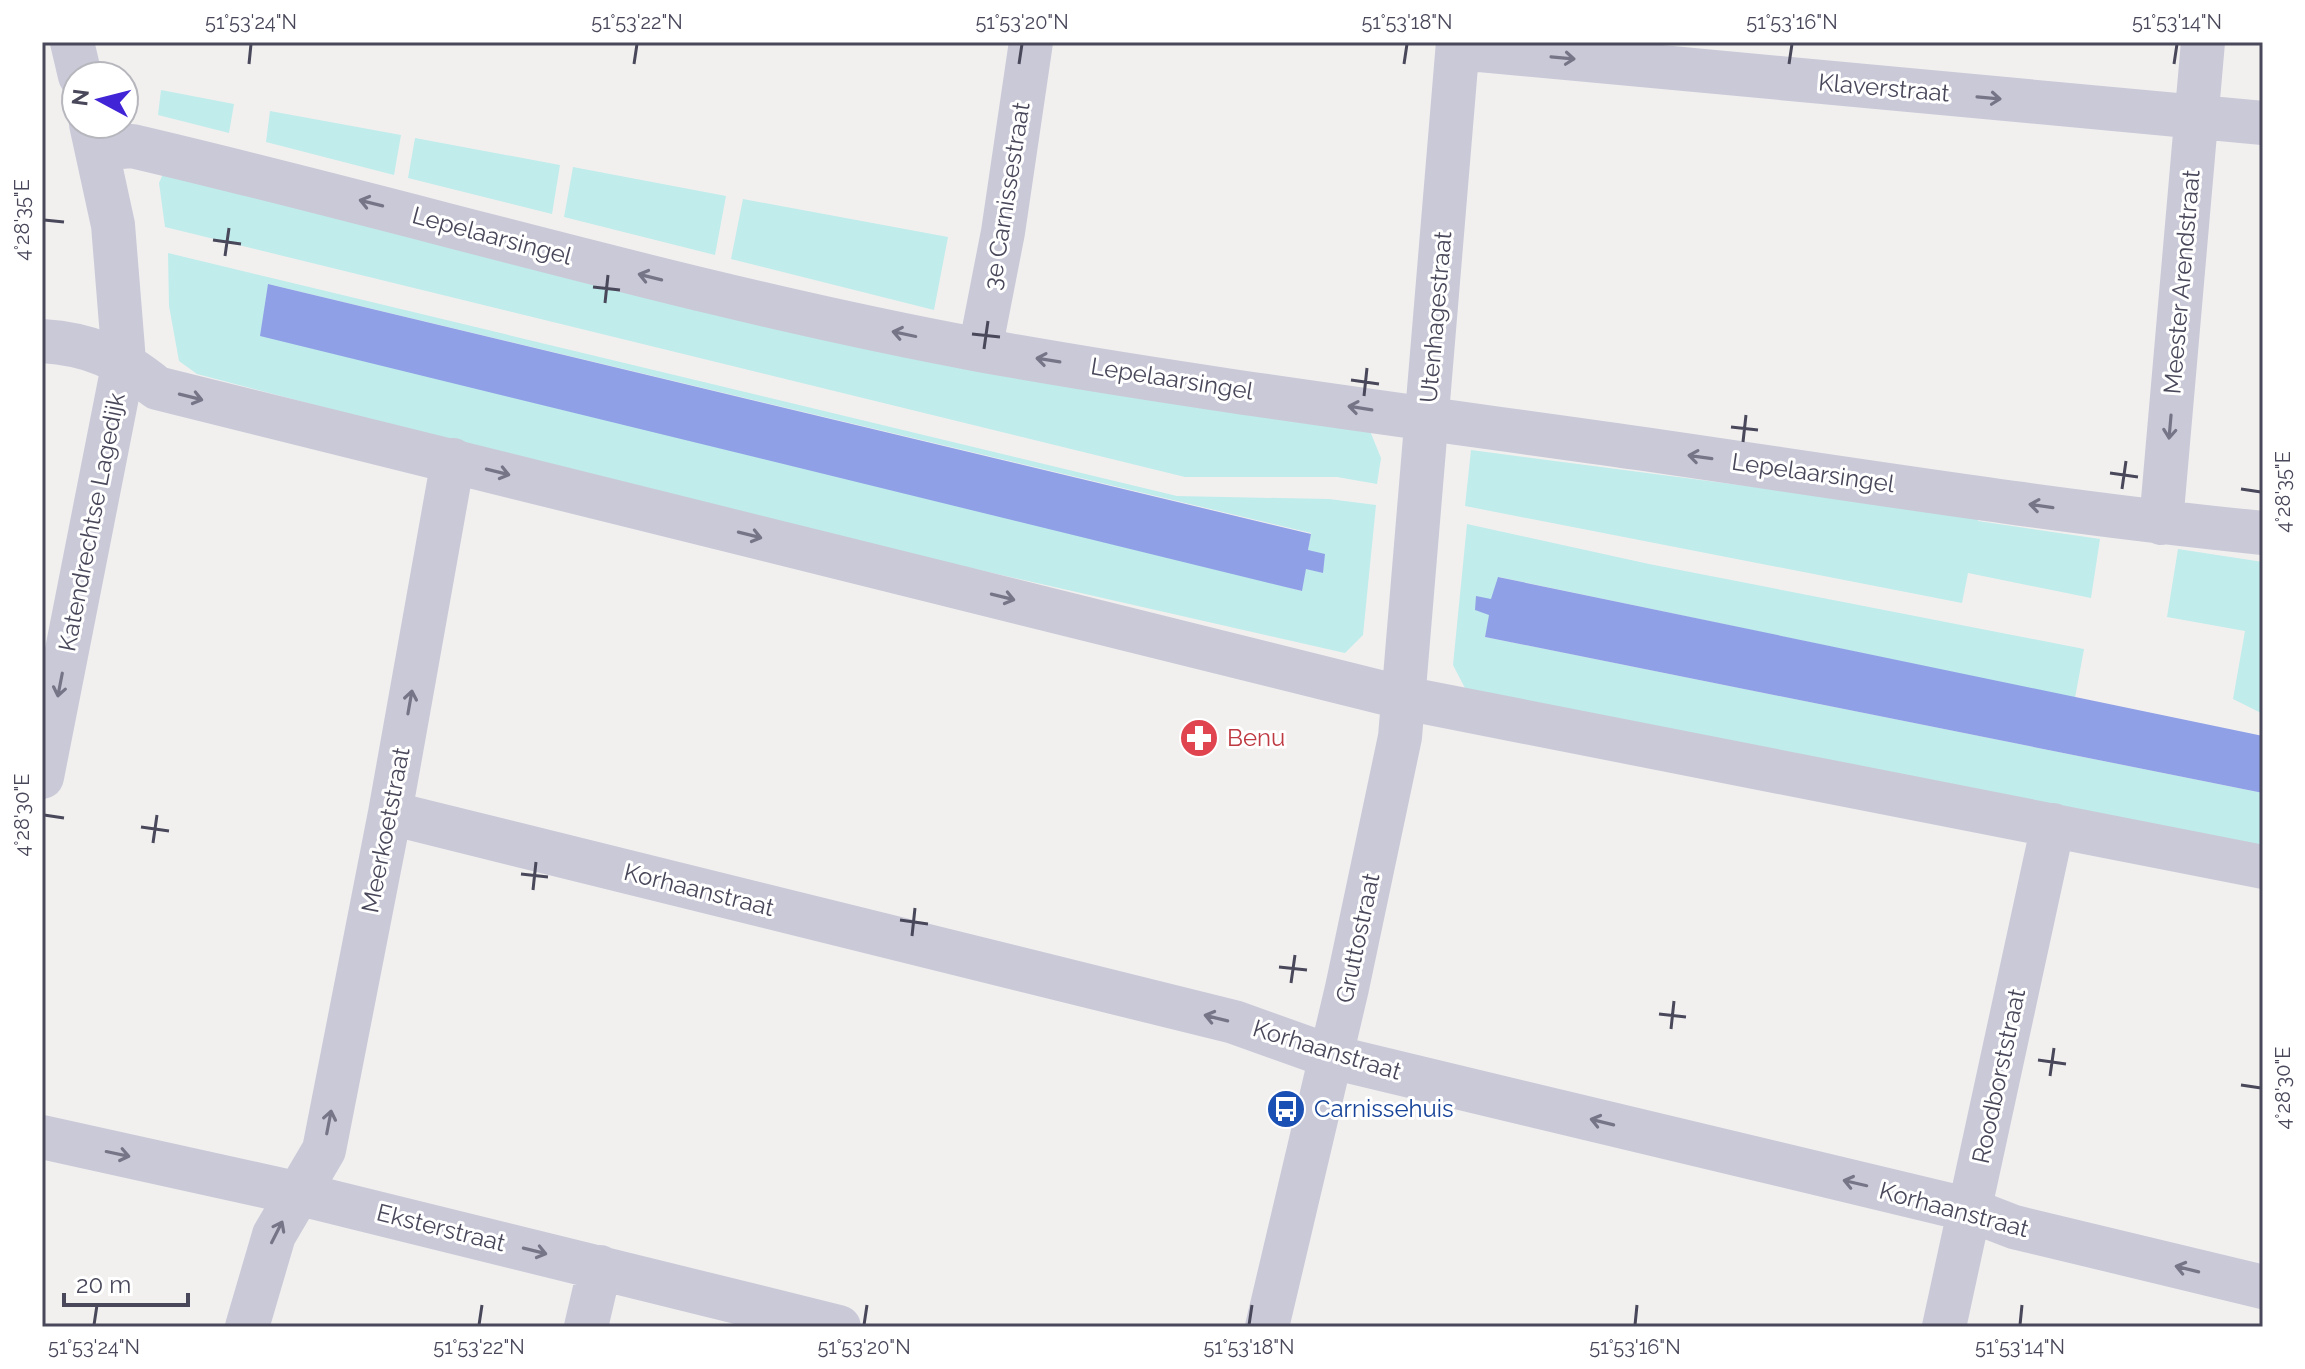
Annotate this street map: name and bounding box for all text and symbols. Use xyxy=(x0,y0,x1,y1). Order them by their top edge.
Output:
text: 51°53'24"N xyxy=(205,10,297,34)
text: 51°53'22"N xyxy=(591,10,683,34)
text: 51°53'20"N xyxy=(975,10,1069,34)
text: 51°53'18"N xyxy=(1361,10,1453,34)
text: 51°53'16"N xyxy=(1746,10,1838,34)
text: 51°53'14"N xyxy=(2132,10,2222,34)
one-way arrow xyxy=(1549,51,1576,66)
north arrow xyxy=(60,60,140,140)
street label: Klaverstraat xyxy=(1817,67,1951,108)
text: N xyxy=(66,88,94,107)
one-way arrow xyxy=(1975,91,2002,106)
street label: 3e Carnissestraat xyxy=(977,100,1036,292)
street label: Meester Arendstraat xyxy=(2157,169,2206,395)
text: 4°28'35"E xyxy=(10,179,34,261)
one-way arrow xyxy=(359,195,385,210)
street label: Lepelaarsingel xyxy=(409,200,576,271)
street label: Utenhagestraat xyxy=(1414,230,1457,404)
one-way arrow xyxy=(637,269,663,284)
one-way arrow xyxy=(891,325,917,340)
street label: Lepelaarsingel xyxy=(1089,351,1256,406)
one-way arrow xyxy=(1036,352,1061,367)
street label: Katendrechtse Lagedijk xyxy=(52,390,131,654)
one-way arrow xyxy=(178,390,203,405)
one-way arrow xyxy=(1348,400,1373,415)
one-way arrow xyxy=(2162,413,2177,440)
street label: Lepelaarsingel xyxy=(1730,447,1897,498)
one-way arrow xyxy=(1688,449,1714,464)
text: 4°28'35"E xyxy=(2271,451,2295,533)
one-way arrow xyxy=(485,465,510,480)
one-way arrow xyxy=(2029,498,2054,513)
one-way arrow xyxy=(737,528,763,543)
one-way arrow xyxy=(989,591,1015,606)
one-way arrow xyxy=(52,672,67,697)
one-way arrow xyxy=(403,690,418,715)
pharmacy icon: Benu xyxy=(1178,717,1220,759)
place label: Benu xyxy=(1227,723,1285,752)
street label: Meerkoetstraat xyxy=(355,745,416,915)
text: 4°28'30"E xyxy=(10,774,34,856)
street label: Korhaanstraat xyxy=(621,857,777,922)
street label: Gruttostraat xyxy=(1330,870,1385,1006)
street label: Roodborststraat xyxy=(1966,986,2031,1166)
one-way arrow xyxy=(1204,1009,1229,1024)
street label: Korhaanstraat xyxy=(1249,1013,1405,1086)
text: 4°28'30"E xyxy=(2271,1047,2295,1129)
bus stop icon: Carnissehuis xyxy=(1265,1088,1307,1130)
place label: Carnissehuis xyxy=(1314,1094,1454,1123)
one-way arrow xyxy=(322,1110,337,1136)
one-way arrow xyxy=(1589,1114,1615,1129)
one-way arrow xyxy=(105,1147,130,1162)
one-way arrow xyxy=(1842,1174,1868,1189)
street label: Korhaanstraat xyxy=(1876,1176,2032,1243)
street label: Eksterstraat xyxy=(374,1198,508,1257)
one-way arrow xyxy=(270,1220,286,1244)
one-way arrow xyxy=(522,1244,547,1259)
scale bar xyxy=(64,1257,188,1307)
one-way arrow xyxy=(2175,1261,2201,1276)
text: 20 m xyxy=(76,1270,131,1299)
text: 51°53'24"N xyxy=(48,1335,140,1359)
text: 51°53'22"N xyxy=(433,1335,525,1359)
text: 51°53'20"N xyxy=(817,1335,911,1359)
text: 51°53'18"N xyxy=(1203,1335,1295,1359)
text: 51°53'16"N xyxy=(1589,1335,1681,1359)
text: 51°53'14"N xyxy=(1975,1335,2065,1359)

